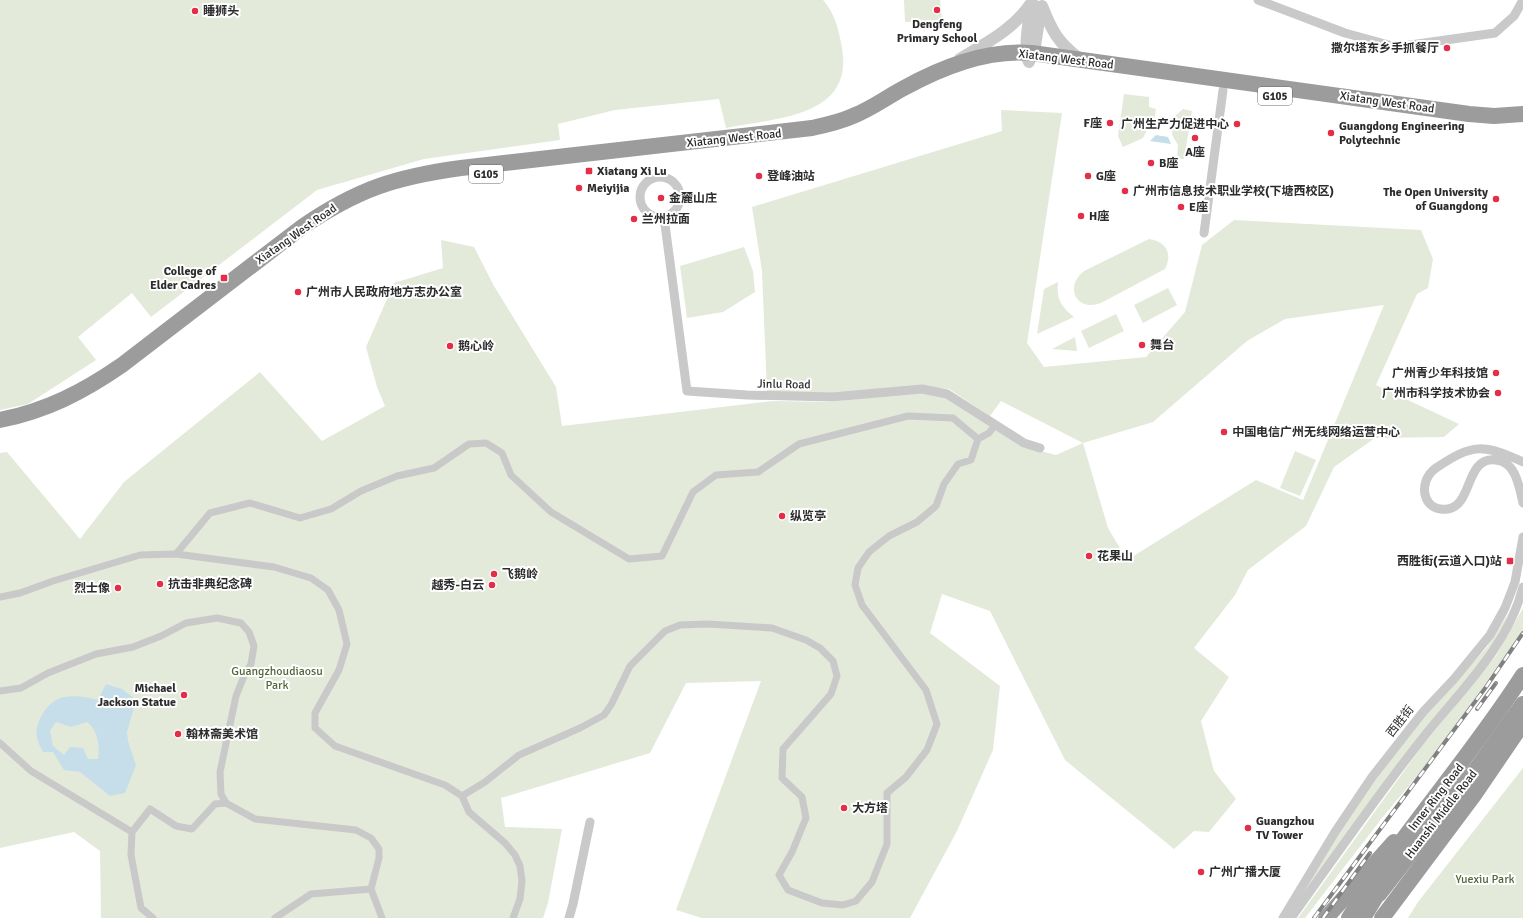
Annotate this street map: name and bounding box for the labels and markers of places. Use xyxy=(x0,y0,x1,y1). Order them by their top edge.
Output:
place label: 睡狮头 xyxy=(203,4,239,19)
marker: Dengfeng Primary School xyxy=(932,5,942,15)
marker: 睡狮头 xyxy=(190,6,200,16)
place label: Dengfeng Primary School xyxy=(897,17,977,46)
place label: 撒尔塔东乡手抓餐厅 xyxy=(1331,41,1439,56)
marker: 撒尔塔东乡手抓餐厅 xyxy=(1442,43,1452,53)
place label: F座 xyxy=(1084,116,1102,131)
place label: 广州生产力促进中心 xyxy=(1121,117,1229,132)
marker: F座 xyxy=(1105,118,1115,128)
marker: 广州生产力促进中心 xyxy=(1232,119,1242,129)
place label: Guangdong Engineering Polytechnic xyxy=(1339,119,1465,148)
marker: Guangdong Engineering Polytechnic xyxy=(1326,128,1336,138)
marker: A座 xyxy=(1190,133,1200,143)
place label: A座 xyxy=(1185,145,1205,160)
place label: B座 xyxy=(1159,156,1178,171)
marker: B座 xyxy=(1146,158,1156,168)
place label: Xiatang Xi Lu xyxy=(597,164,667,179)
marker: Xiatang Xi Lu xyxy=(584,166,594,176)
place label: 登峰油站 xyxy=(767,169,815,184)
place label: G座 xyxy=(1096,169,1116,184)
marker: 登峰油站 xyxy=(754,171,764,181)
marker: G座 xyxy=(1083,171,1093,181)
place label: Meiyijia xyxy=(587,181,630,196)
marker: Meiyijia xyxy=(574,183,584,193)
place label: 广州市信息技术职业学校(下塘西校区) xyxy=(1133,184,1334,199)
place label: The Open University of Guangdong xyxy=(1383,185,1489,214)
marker: 广州市信息技术职业学校(下塘西校区) xyxy=(1120,186,1130,196)
place label: 金麓山庄 xyxy=(669,191,717,206)
marker: 金麓山庄 xyxy=(656,193,666,203)
marker: The Open University of Guangdong xyxy=(1491,194,1501,204)
place label: E座 xyxy=(1189,200,1208,215)
marker: E座 xyxy=(1176,202,1186,212)
place label: H座 xyxy=(1089,209,1109,224)
marker: H座 xyxy=(1076,211,1086,221)
place label: 兰州拉面 xyxy=(642,212,690,227)
marker: 兰州拉面 xyxy=(629,214,639,224)
place label: College of Elder Cadres xyxy=(150,264,217,293)
marker: College of Elder Cadres xyxy=(219,273,229,283)
place label: 广州市人民政府地方志办公室 xyxy=(306,285,462,300)
marker: 广州市人民政府地方志办公室 xyxy=(293,287,303,297)
place label: 舞台 xyxy=(1150,338,1174,353)
place label: 鹅心岭 xyxy=(458,339,494,354)
marker: 舞台 xyxy=(1137,340,1147,350)
marker: 鹅心岭 xyxy=(445,341,455,351)
place label: 广州青少年科技馆 xyxy=(1392,366,1488,381)
marker: 广州青少年科技馆 xyxy=(1491,368,1501,378)
place label: 广州市科学技术协会 xyxy=(1382,386,1490,401)
marker: 广州市科学技术协会 xyxy=(1493,388,1503,398)
place label: 中国电信广州无线网络运营中心 xyxy=(1232,425,1400,440)
marker: 中国电信广州无线网络运营中心 xyxy=(1219,427,1229,437)
place label: 纵览亭 xyxy=(790,509,826,524)
marker: 纵览亭 xyxy=(777,511,787,521)
place label: 花果山 xyxy=(1097,549,1133,564)
marker: 花果山 xyxy=(1084,551,1094,561)
place label: 西胜街(云道入口)站 xyxy=(1397,554,1502,569)
marker: 西胜街(云道入口)站 xyxy=(1505,556,1515,566)
place label: 飞鹅岭 xyxy=(502,567,538,582)
marker: 飞鹅岭 xyxy=(489,569,499,579)
place label: 抗击非典纪念碑 xyxy=(168,577,252,592)
place label: 越秀-白云 xyxy=(431,578,484,593)
marker: 抗击非典纪念碑 xyxy=(155,579,165,589)
marker: 越秀-白云 xyxy=(487,580,497,590)
place label: 烈士像 xyxy=(74,581,110,596)
marker: 烈士像 xyxy=(113,583,123,593)
place label: Michael Jackson Statue xyxy=(97,681,176,710)
marker: Michael Jackson Statue xyxy=(179,690,189,700)
place label: 翰林斋美术馆 xyxy=(186,727,258,742)
marker: 翰林斋美术馆 xyxy=(173,729,183,739)
place label: 大方塔 xyxy=(852,801,888,816)
marker: 大方塔 xyxy=(839,803,849,813)
place label: Guangzhou TV Tower xyxy=(1256,814,1315,843)
marker: Guangzhou TV Tower xyxy=(1243,823,1253,833)
place label: 广州广播大厦 xyxy=(1209,865,1281,880)
marker: 广州广播大厦 xyxy=(1196,867,1206,877)

